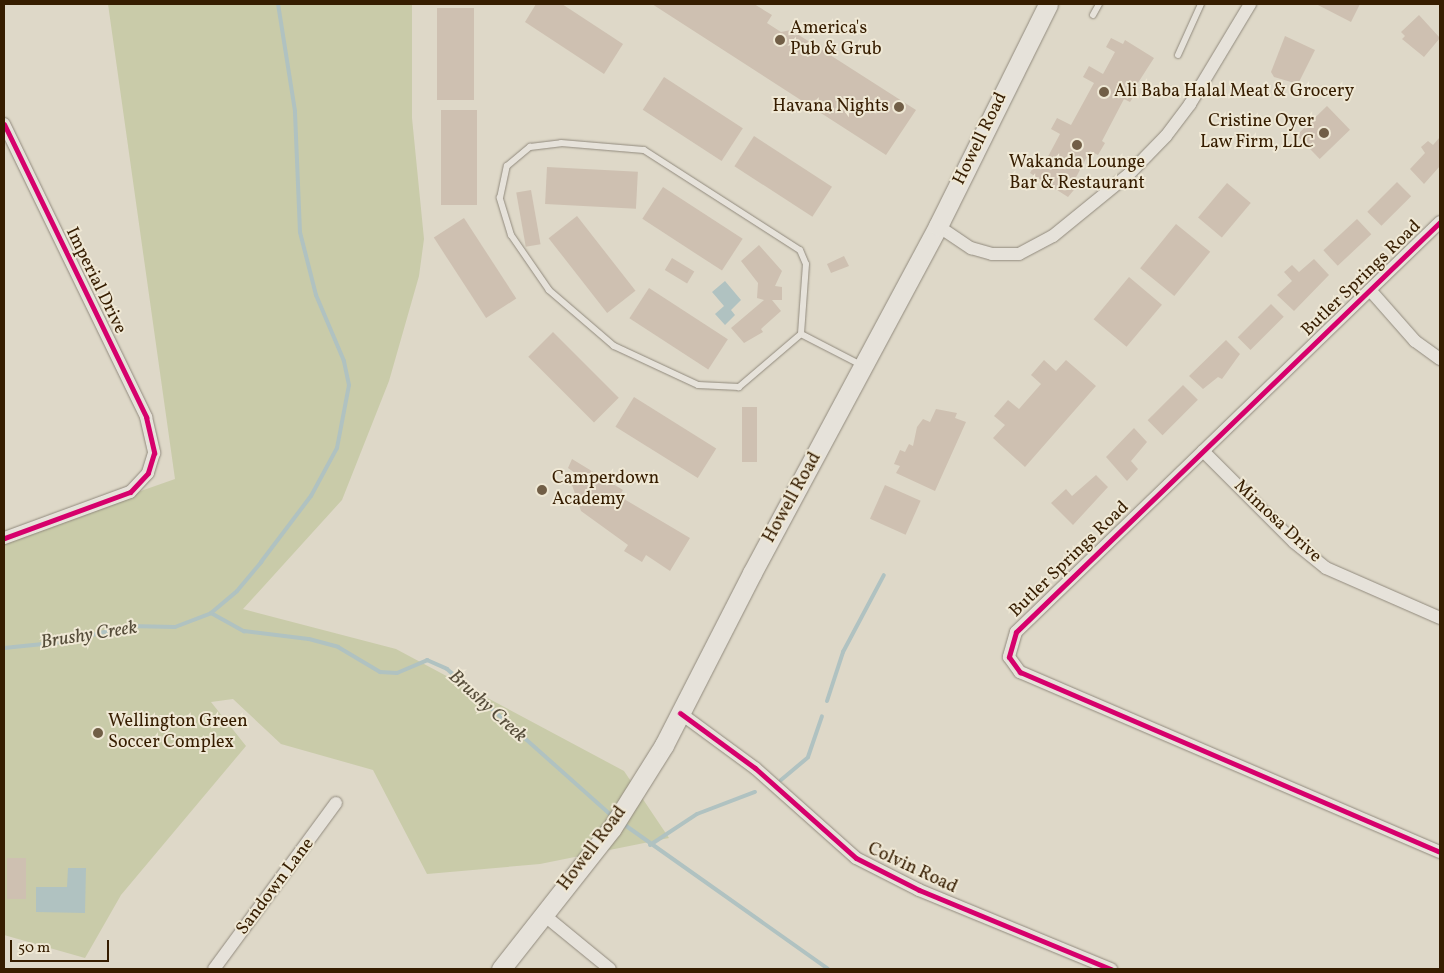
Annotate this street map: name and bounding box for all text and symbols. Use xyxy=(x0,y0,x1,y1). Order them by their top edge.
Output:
place label: America's Pub & Grub xyxy=(790,19,882,62)
marker: America's Pub & Grub xyxy=(774,34,786,46)
place label: Ali Baba Halal Meat & Grocery xyxy=(1114,81,1354,103)
marker: Ali Baba Halal Meat & Grocery xyxy=(1098,86,1110,98)
street label: Howell Road xyxy=(949,89,1013,189)
place label: Havana Nights xyxy=(773,96,889,118)
marker: Havana Nights xyxy=(893,101,905,113)
place label: Cristine Oyer Law Firm, LLC xyxy=(1199,112,1314,154)
marker: Cristine Oyer Law Firm, LLC xyxy=(1318,127,1330,139)
marker: Wakanda Lounge Bar & Restaurant xyxy=(1071,139,1083,151)
place label: Wakanda Lounge Bar & Restaurant xyxy=(1009,153,1145,195)
street label: Butler Springs Road xyxy=(1298,216,1426,342)
street label: Imperial Drive xyxy=(60,224,130,338)
street label: Howell Road xyxy=(759,449,827,547)
place label: Camperdown Academy xyxy=(552,469,659,512)
street label: Mimosa Drive xyxy=(1229,476,1325,568)
marker: Camperdown Academy xyxy=(536,484,548,496)
street label: Butler Springs Road xyxy=(1006,497,1134,623)
water label: Brushy Creek xyxy=(39,617,139,655)
water label: Brushy Creek xyxy=(443,666,531,748)
place label: Wellington Green Soccer Complex xyxy=(108,712,248,754)
marker: Wellington Green Soccer Complex xyxy=(92,727,104,739)
street label: Howell Road xyxy=(554,802,632,896)
street label: Sandown Lane xyxy=(233,834,319,940)
street label: Colvin Road xyxy=(864,839,960,899)
scale bar xyxy=(12,930,111,962)
text: 50 m xyxy=(18,938,50,959)

